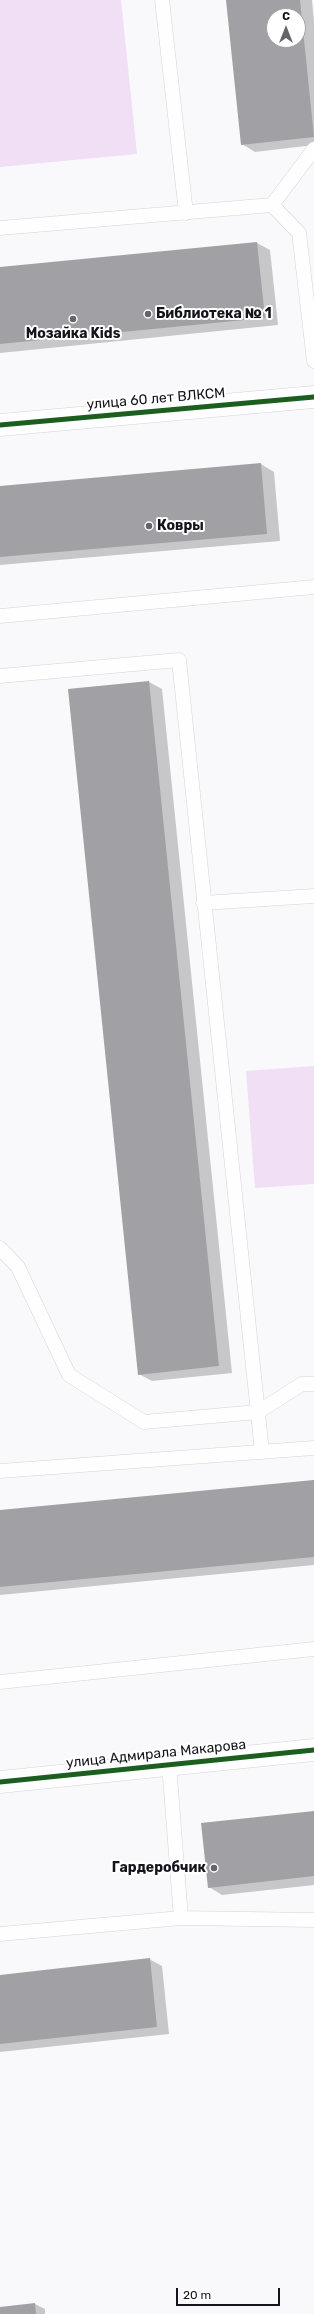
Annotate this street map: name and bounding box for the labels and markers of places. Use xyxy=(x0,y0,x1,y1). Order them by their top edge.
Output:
place label: Библиотека № 1 xyxy=(156,306,272,322)
marker: Библиотека № 1 xyxy=(143,309,153,319)
marker: Мозайка Kids xyxy=(68,314,78,324)
place label: Мозайка Kids xyxy=(26,326,120,342)
place label: Ковры xyxy=(157,518,204,534)
marker: Ковры xyxy=(144,521,154,531)
place label: Гардеробчик xyxy=(112,1860,206,1876)
marker: Гардеробчик xyxy=(209,1863,219,1873)

